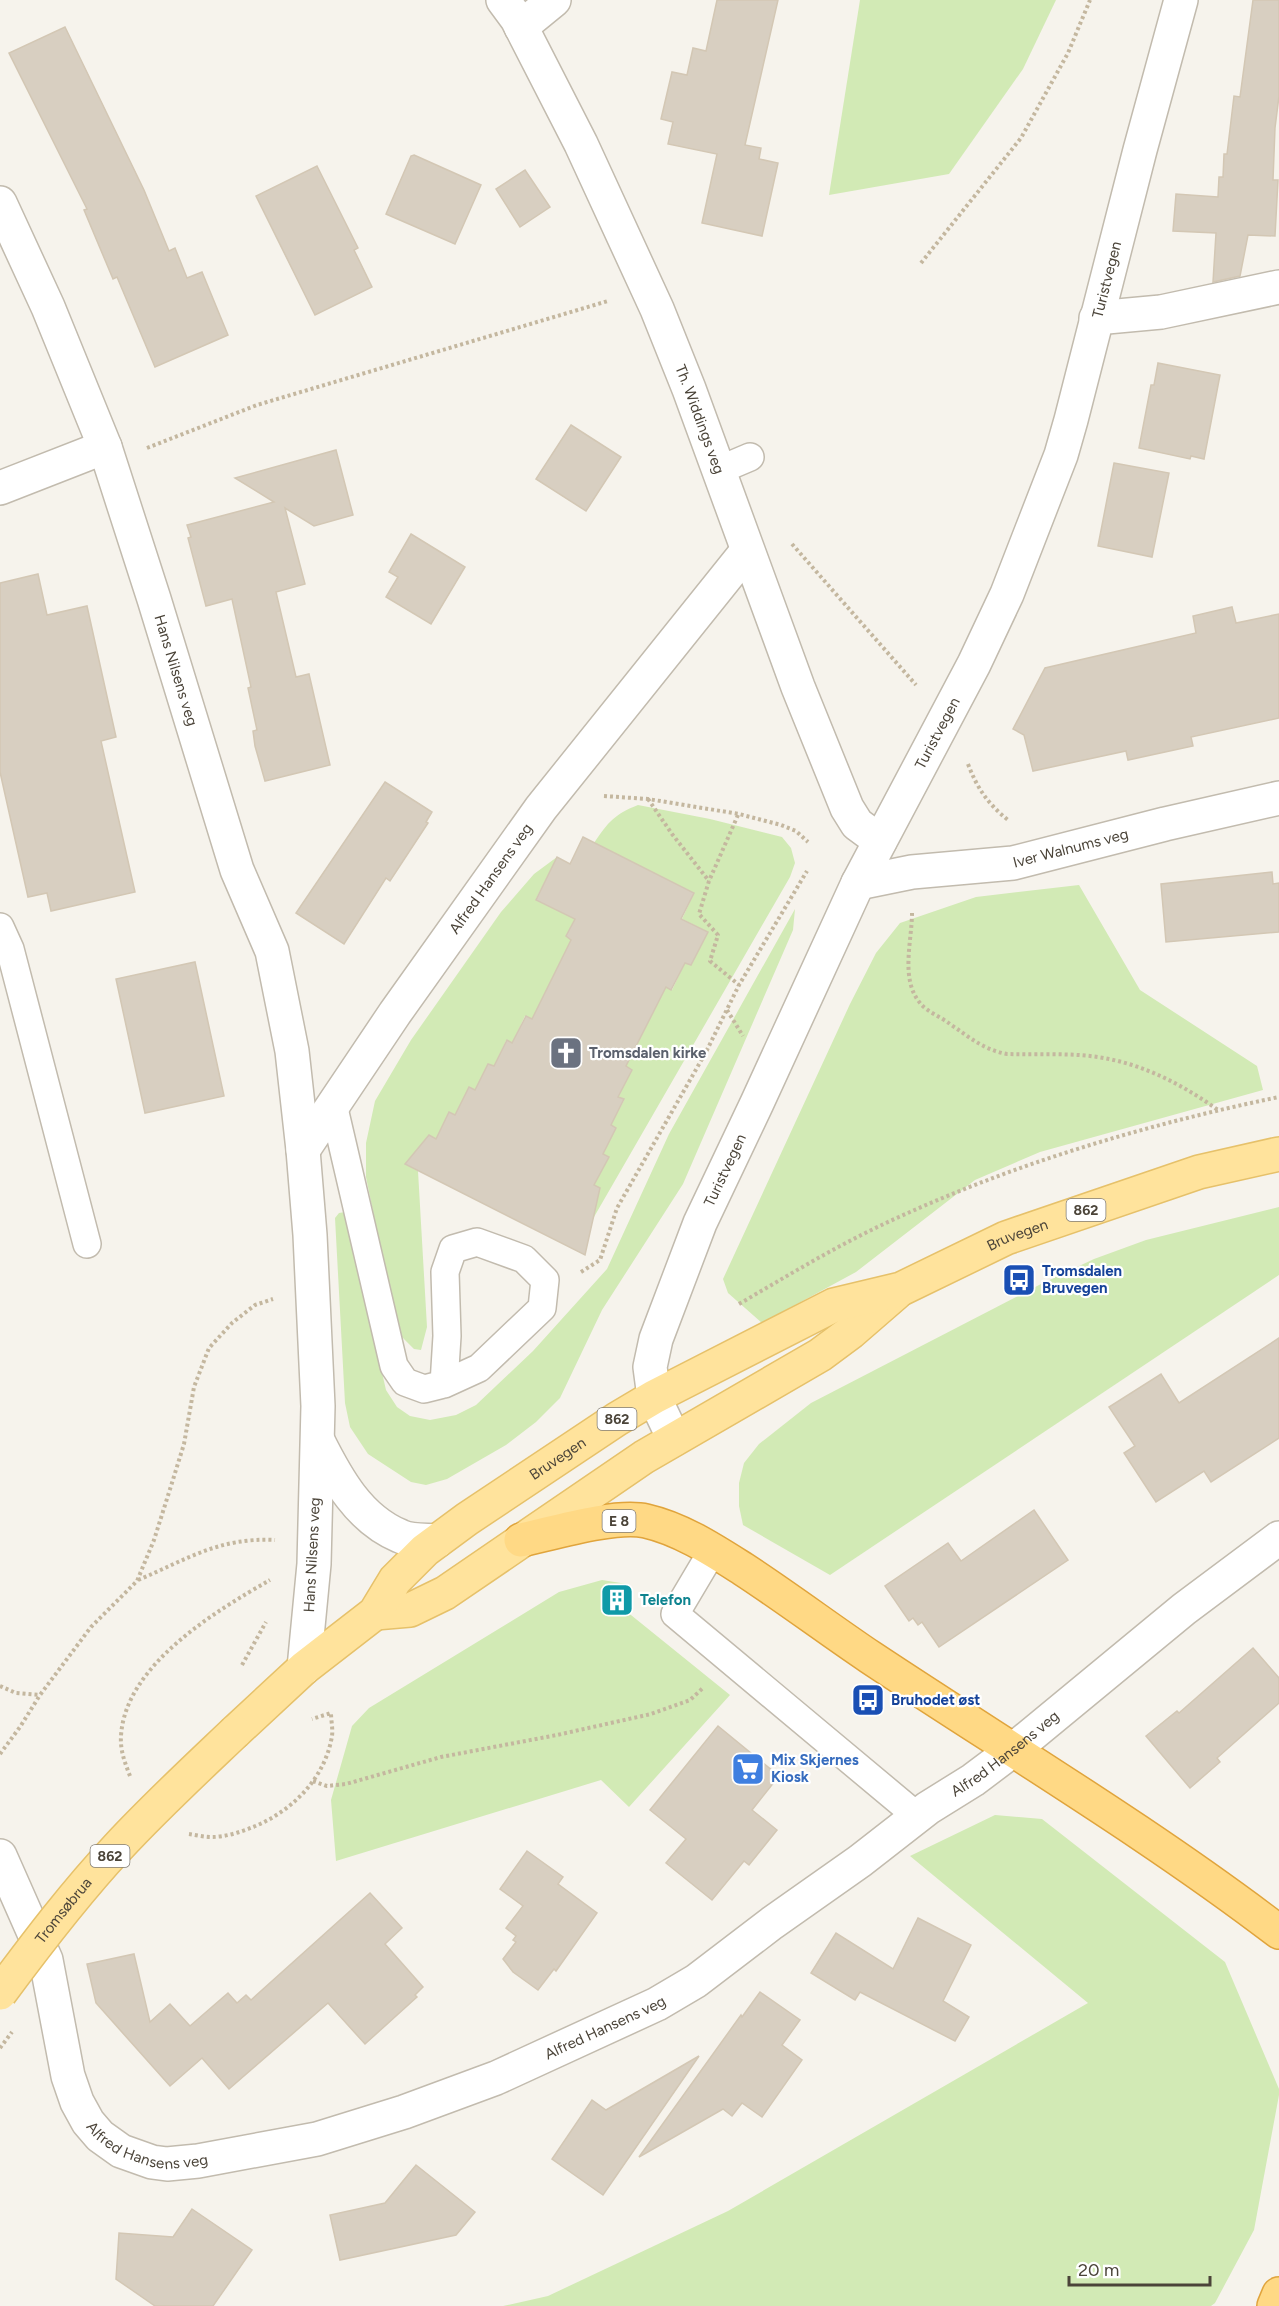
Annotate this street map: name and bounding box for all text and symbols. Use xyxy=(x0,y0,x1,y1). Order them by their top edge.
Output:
street label: Turistvegen xyxy=(1088,239,1125,320)
street label: Th. Widdings veg xyxy=(671,362,728,476)
street label: Hans Nilsens veg xyxy=(150,613,201,728)
street label: Turistvegen xyxy=(911,694,964,772)
street label: Alfred Hansens veg xyxy=(445,820,536,937)
street label: Iver Walnums veg xyxy=(1011,825,1130,872)
church icon: Tromsdalen kirke xyxy=(548,1035,584,1071)
place label: Tromsdalen kirke xyxy=(589,1044,707,1062)
street label: Turistvegen xyxy=(700,1131,750,1209)
road number: 862 xyxy=(1066,1199,1106,1221)
street label: Bruvegen xyxy=(984,1215,1050,1255)
bus stop icon: Tromsdalen Bruvegen xyxy=(1001,1262,1037,1298)
place label: Tromsdalen Bruvegen xyxy=(1042,1262,1122,1297)
road number: 862 xyxy=(598,1408,636,1430)
street label: Bruvegen xyxy=(526,1433,589,1484)
street label: Hans Nilsens veg xyxy=(300,1497,324,1613)
road number: E 8 xyxy=(602,1510,636,1532)
building icon: Telefon xyxy=(599,1582,635,1618)
place label: Telefon xyxy=(640,1591,691,1609)
bus stop icon: Bruhodet øst xyxy=(850,1682,886,1718)
place label: Bruhodet øst xyxy=(891,1691,980,1709)
street label: Alfred Hansens veg xyxy=(948,1707,1063,1800)
supermarket icon: Mix Skjernes Kiosk xyxy=(730,1751,766,1787)
place label: Mix Skjernes Kiosk xyxy=(771,1751,859,1786)
road number: 862 xyxy=(90,1845,130,1867)
street label: Tromsøbrua xyxy=(31,1874,96,1947)
street label: Alfred Hansens veg xyxy=(542,1992,669,2063)
street label: Alfred Hansens veg xyxy=(83,2118,209,2173)
scale bar xyxy=(1069,2249,1210,2287)
text: 20 m xyxy=(1078,2259,1119,2281)

